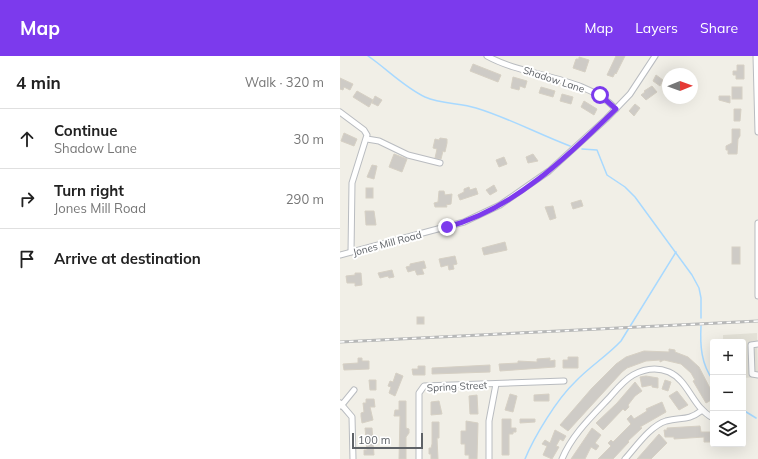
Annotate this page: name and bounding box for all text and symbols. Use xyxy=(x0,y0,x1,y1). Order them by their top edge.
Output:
text: Map xyxy=(20,16,60,40)
text: Map xyxy=(584,19,613,37)
text: Layers xyxy=(635,19,678,37)
text: Share xyxy=(700,19,738,37)
street label: Shadow Lane xyxy=(522,63,586,96)
north arrow xyxy=(662,68,698,104)
text: 4 min xyxy=(16,72,61,93)
text: Walk · 320 m xyxy=(245,74,324,90)
route start xyxy=(591,86,609,104)
text: Continue xyxy=(54,121,117,140)
icon: ahead xyxy=(16,128,38,150)
text: 30 m xyxy=(294,131,324,147)
text: Shadow Lane xyxy=(54,140,137,156)
text: Turn right xyxy=(54,181,124,200)
icon: right xyxy=(16,188,38,210)
text: 290 m xyxy=(286,191,324,207)
text: Jones Mill Road xyxy=(54,200,146,216)
route end xyxy=(438,218,456,236)
street label: Jones Mill Road xyxy=(351,228,423,259)
icon: arrive xyxy=(16,248,38,270)
text: Arrive at destination xyxy=(54,249,201,268)
map controls xyxy=(710,339,746,447)
button: + xyxy=(710,339,746,375)
button: − xyxy=(710,375,746,411)
street label: Spring Street xyxy=(427,378,488,395)
button: layers xyxy=(710,411,746,447)
scale bar xyxy=(352,431,423,450)
text: 100 m xyxy=(358,433,390,447)

